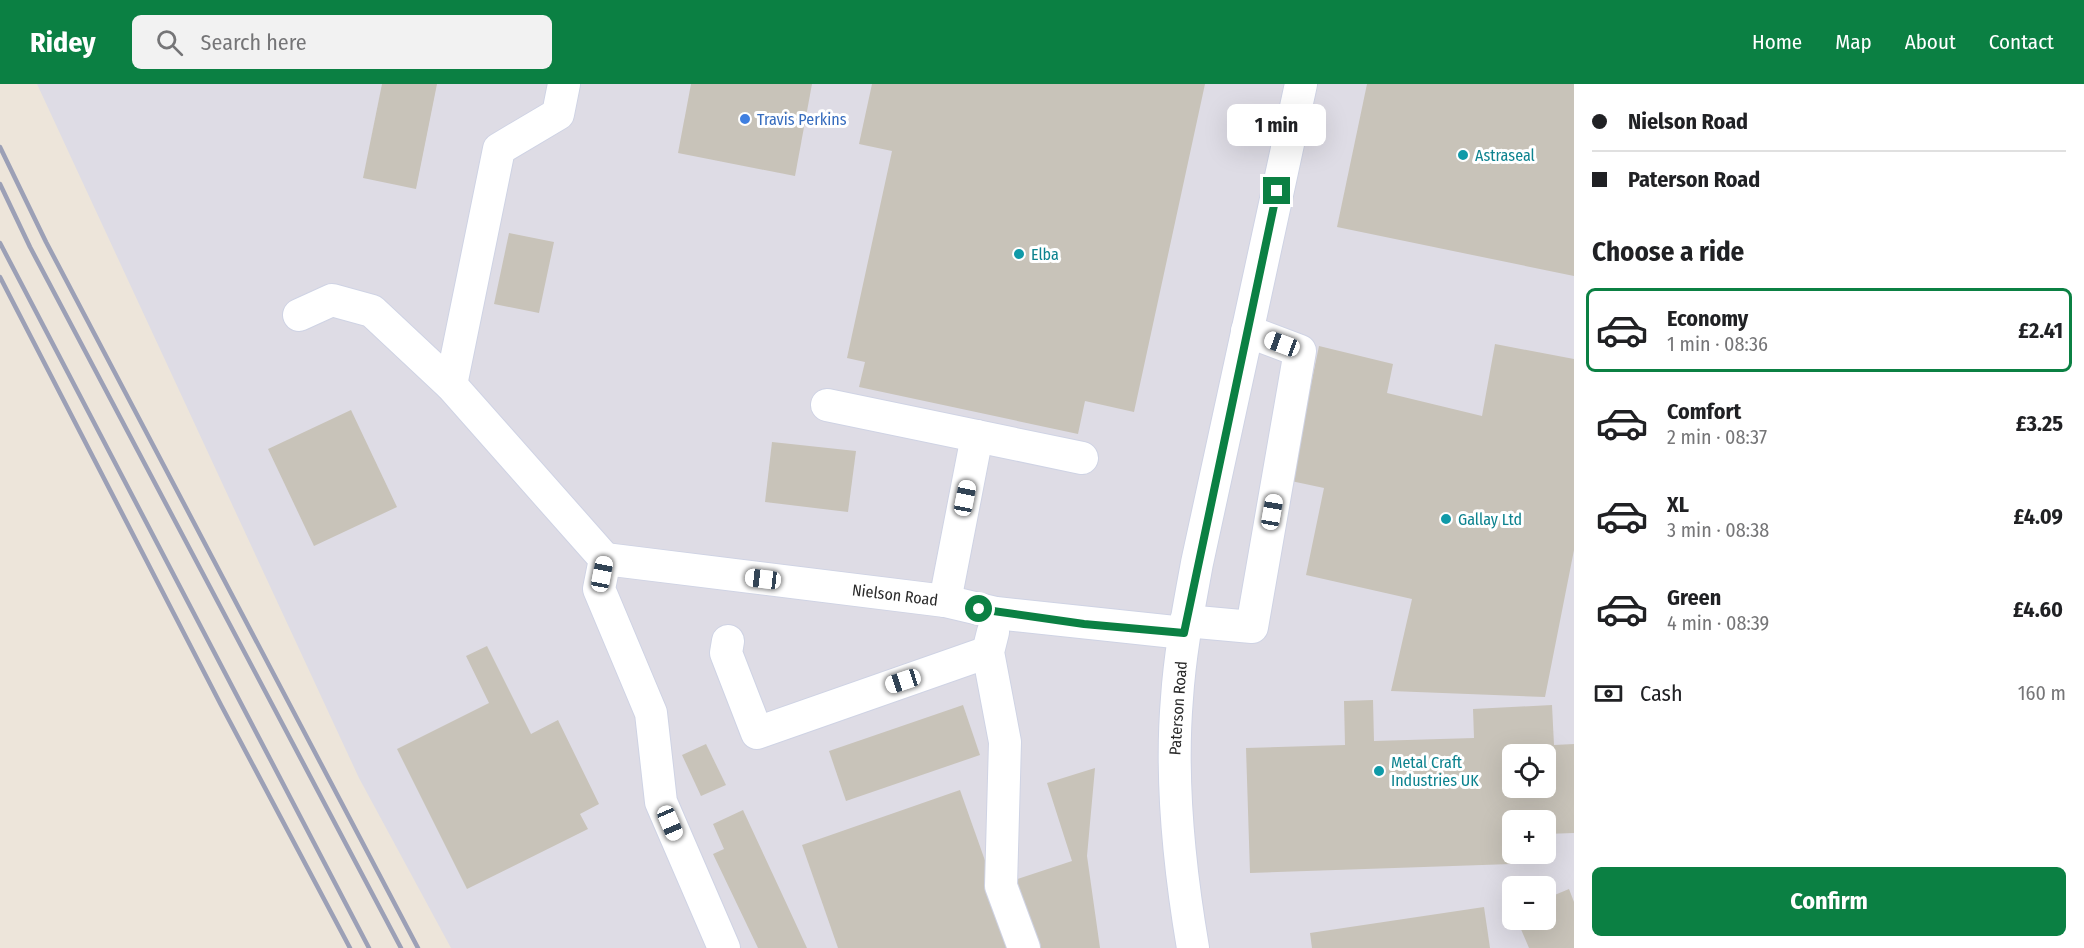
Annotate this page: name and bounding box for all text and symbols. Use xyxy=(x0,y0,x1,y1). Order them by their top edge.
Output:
search box xyxy=(132,15,552,69)
text: Ridey xyxy=(30,26,96,59)
icon: search xyxy=(153,26,186,59)
text: Search here xyxy=(201,29,307,56)
text: Home xyxy=(1752,29,1802,55)
text: Map xyxy=(1835,29,1872,55)
text: About xyxy=(1905,29,1956,55)
text: Contact xyxy=(1989,29,2054,55)
callout: 1 min xyxy=(1228,104,1326,146)
text: Nielson Road xyxy=(1628,108,1748,135)
place label: Travis Perkins xyxy=(757,110,847,129)
marker: Travis Perkins xyxy=(738,112,752,126)
text: 1 min xyxy=(1255,113,1298,137)
place label: Astraseal xyxy=(1475,146,1535,165)
marker: Astraseal xyxy=(1456,148,1470,162)
text: Paterson Road xyxy=(1628,166,1760,193)
route end xyxy=(1263,177,1290,204)
text: Choose a ride xyxy=(1592,236,1744,268)
place label: Elba xyxy=(1031,245,1059,264)
marker: Elba xyxy=(1012,247,1026,261)
icon: car xyxy=(1595,303,1649,357)
text: Economy xyxy=(1667,305,1748,332)
text: £2.41 xyxy=(2018,317,2063,344)
car xyxy=(1262,329,1302,359)
text: 1 min · 08:36 xyxy=(1667,332,1768,356)
icon: car xyxy=(1595,396,1649,450)
text: Comfort xyxy=(1667,398,1741,425)
text: £3.25 xyxy=(2016,410,2063,437)
text: 2 min · 08:37 xyxy=(1667,425,1767,449)
car xyxy=(953,479,977,517)
icon: car xyxy=(1595,489,1649,543)
text: XL xyxy=(1667,491,1689,518)
car xyxy=(1260,493,1284,531)
text: £4.09 xyxy=(2013,503,2063,530)
place label: Gallay Ltd xyxy=(1458,510,1522,529)
marker: Gallay Ltd xyxy=(1439,512,1453,526)
text: 3 min · 08:38 xyxy=(1667,518,1769,542)
car xyxy=(590,555,614,593)
car xyxy=(744,568,782,590)
street label: Nielson Road xyxy=(851,580,939,610)
icon: car xyxy=(1595,582,1649,636)
text: Green xyxy=(1667,584,1721,611)
route start xyxy=(965,595,992,622)
text: £4.60 xyxy=(2013,596,2063,623)
text: 4 min · 08:39 xyxy=(1667,611,1769,635)
street label: Paterson Road xyxy=(1165,660,1191,756)
car xyxy=(883,667,923,695)
icon: cash xyxy=(1592,677,1625,710)
text: Cash xyxy=(1640,680,1683,707)
text: 160 m xyxy=(2018,681,2066,705)
map controls xyxy=(1502,744,1556,930)
button: locate xyxy=(1502,744,1556,798)
place label: Metal Craft Industries UK xyxy=(1391,753,1479,790)
marker: Metal Craft Industries UK xyxy=(1372,764,1386,778)
car xyxy=(655,803,685,843)
button: + xyxy=(1502,810,1556,864)
button: Confirm xyxy=(1592,867,2066,936)
button: − xyxy=(1502,876,1556,930)

